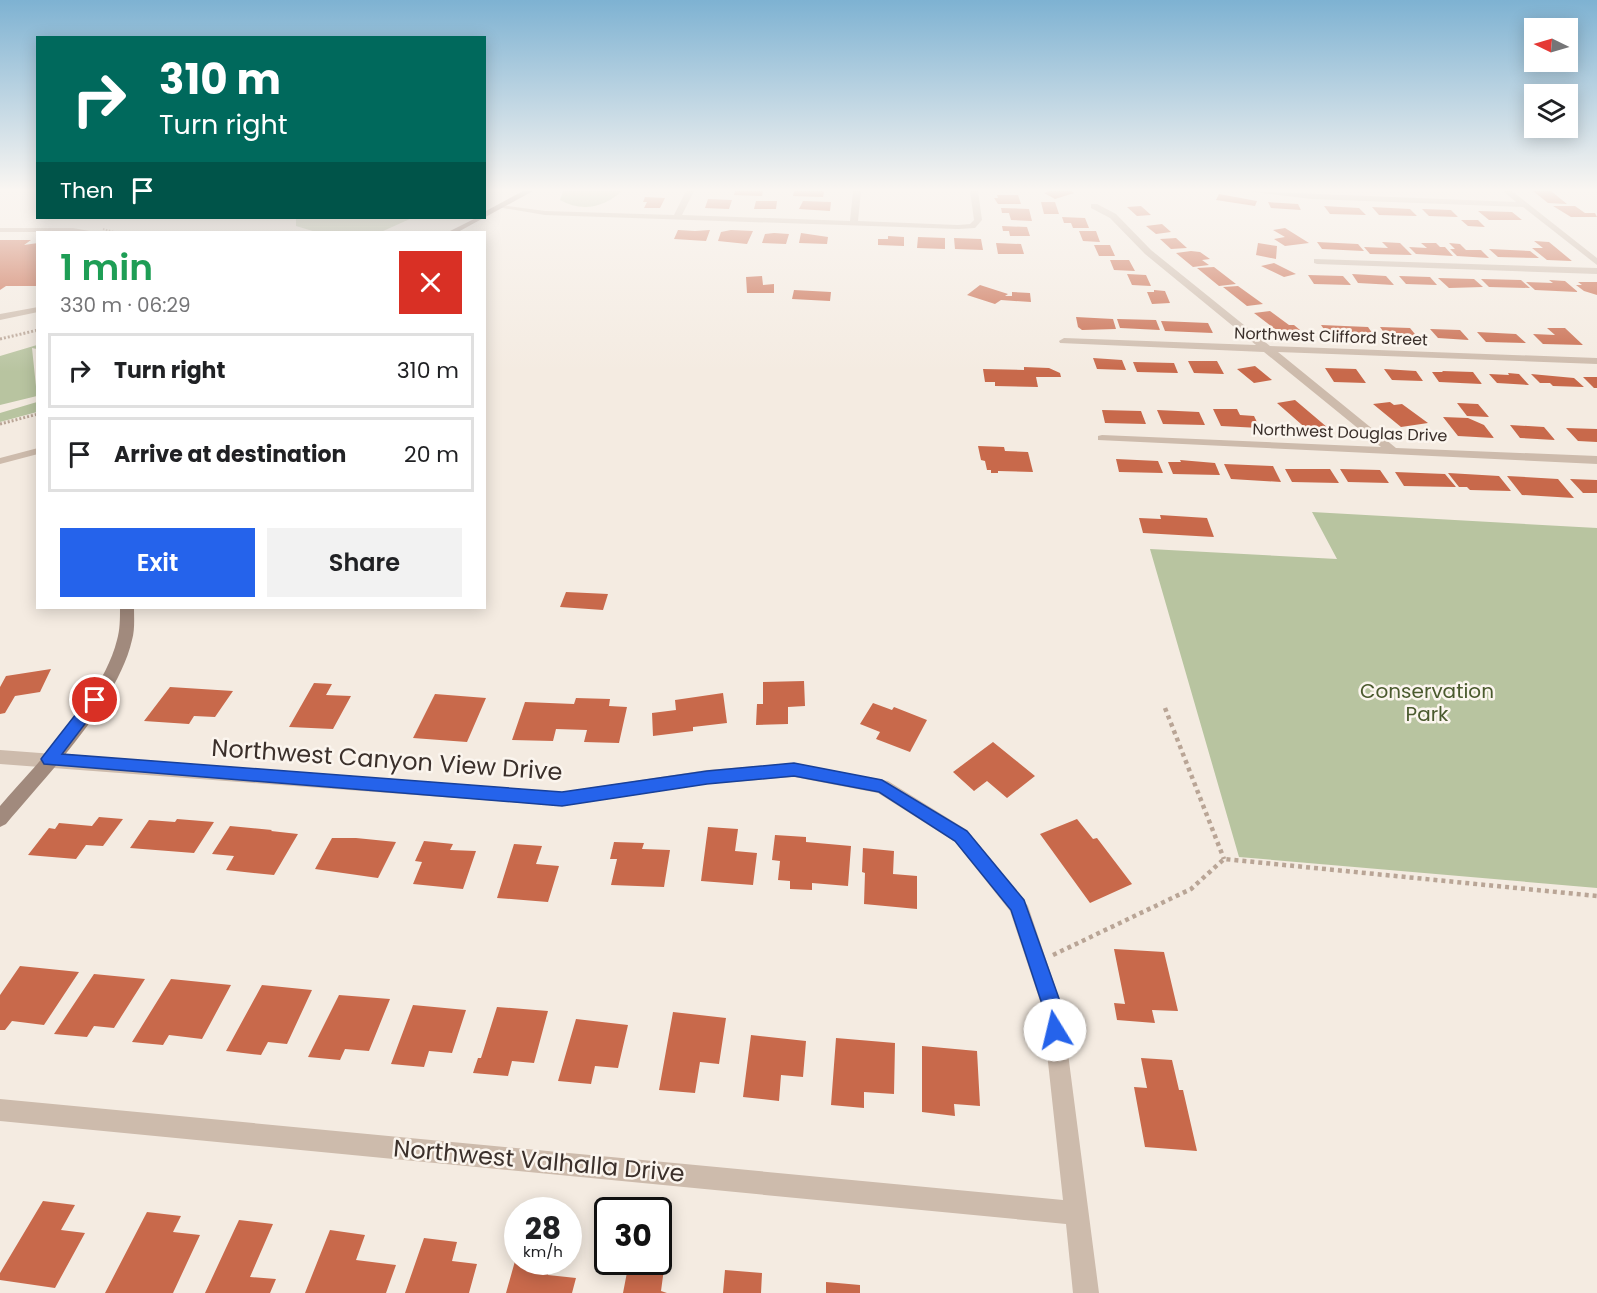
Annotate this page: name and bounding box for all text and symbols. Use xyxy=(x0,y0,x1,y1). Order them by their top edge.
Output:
north arrow xyxy=(1524,18,1578,72)
map controls xyxy=(1524,18,1578,138)
text: 310 m xyxy=(159,50,281,109)
icon: right xyxy=(60,60,138,138)
button: layers xyxy=(1524,84,1578,138)
text: Turn right xyxy=(159,106,288,143)
icon: arrive xyxy=(126,174,159,207)
text: Then xyxy=(60,175,114,206)
text: 1 min xyxy=(60,242,153,293)
button: close xyxy=(399,251,462,314)
text: 330 m · 06:29 xyxy=(60,291,191,319)
street label: Northwest Clifford Street xyxy=(1234,322,1428,351)
icon: right xyxy=(63,354,96,387)
text: Turn right xyxy=(114,355,225,386)
text: 310 m xyxy=(397,355,459,386)
street label: Northwest Douglas Drive xyxy=(1252,418,1448,447)
icon: arrive xyxy=(63,438,96,471)
text: Arrive at destination xyxy=(114,439,346,470)
text: 20 m xyxy=(404,439,459,470)
button: Exit xyxy=(60,528,255,597)
button: Share xyxy=(267,528,462,597)
pin xyxy=(69,674,120,725)
park label: Conservation Park xyxy=(1360,677,1494,728)
icon: arrive xyxy=(78,683,111,716)
street label: Northwest Canyon View Drive xyxy=(211,731,564,788)
position arrow xyxy=(1023,998,1087,1062)
street label: Northwest Valhalla Drive xyxy=(392,1131,686,1190)
speed limit sign: 30 xyxy=(594,1197,672,1275)
text: 28 xyxy=(525,1207,561,1250)
text: km/h xyxy=(523,1241,563,1262)

